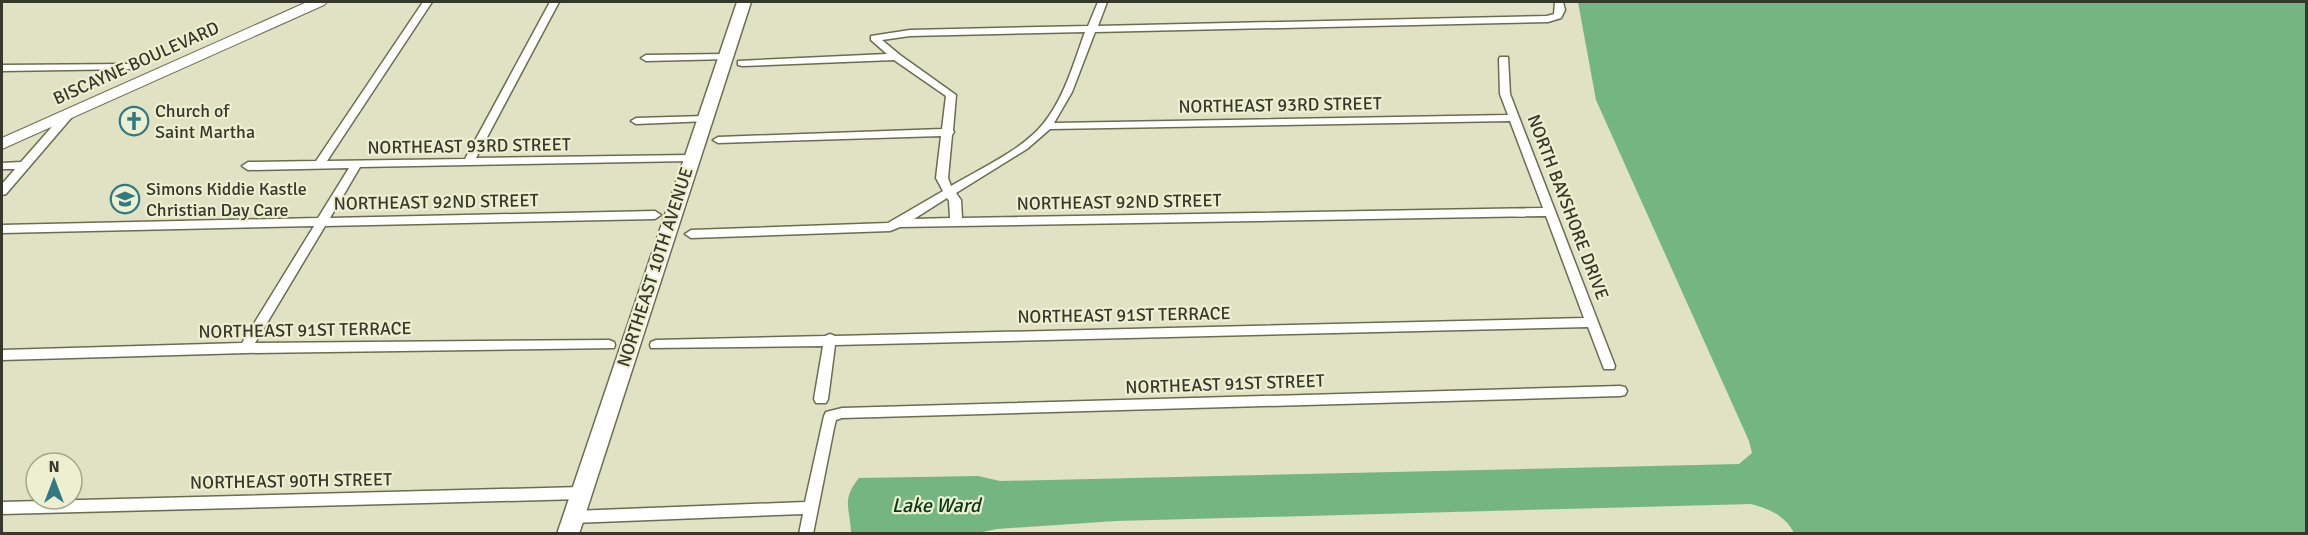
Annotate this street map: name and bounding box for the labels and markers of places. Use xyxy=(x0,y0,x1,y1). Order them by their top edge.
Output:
place label: Church of Saint Martha xyxy=(155,100,255,143)
church icon: Church of Saint Martha xyxy=(118,105,150,137)
place label: Simons Kiddie Kastle Christian Day Care xyxy=(146,178,307,221)
school or university icon: Simons Kiddie Kastle Christian Day Care xyxy=(109,183,141,215)

